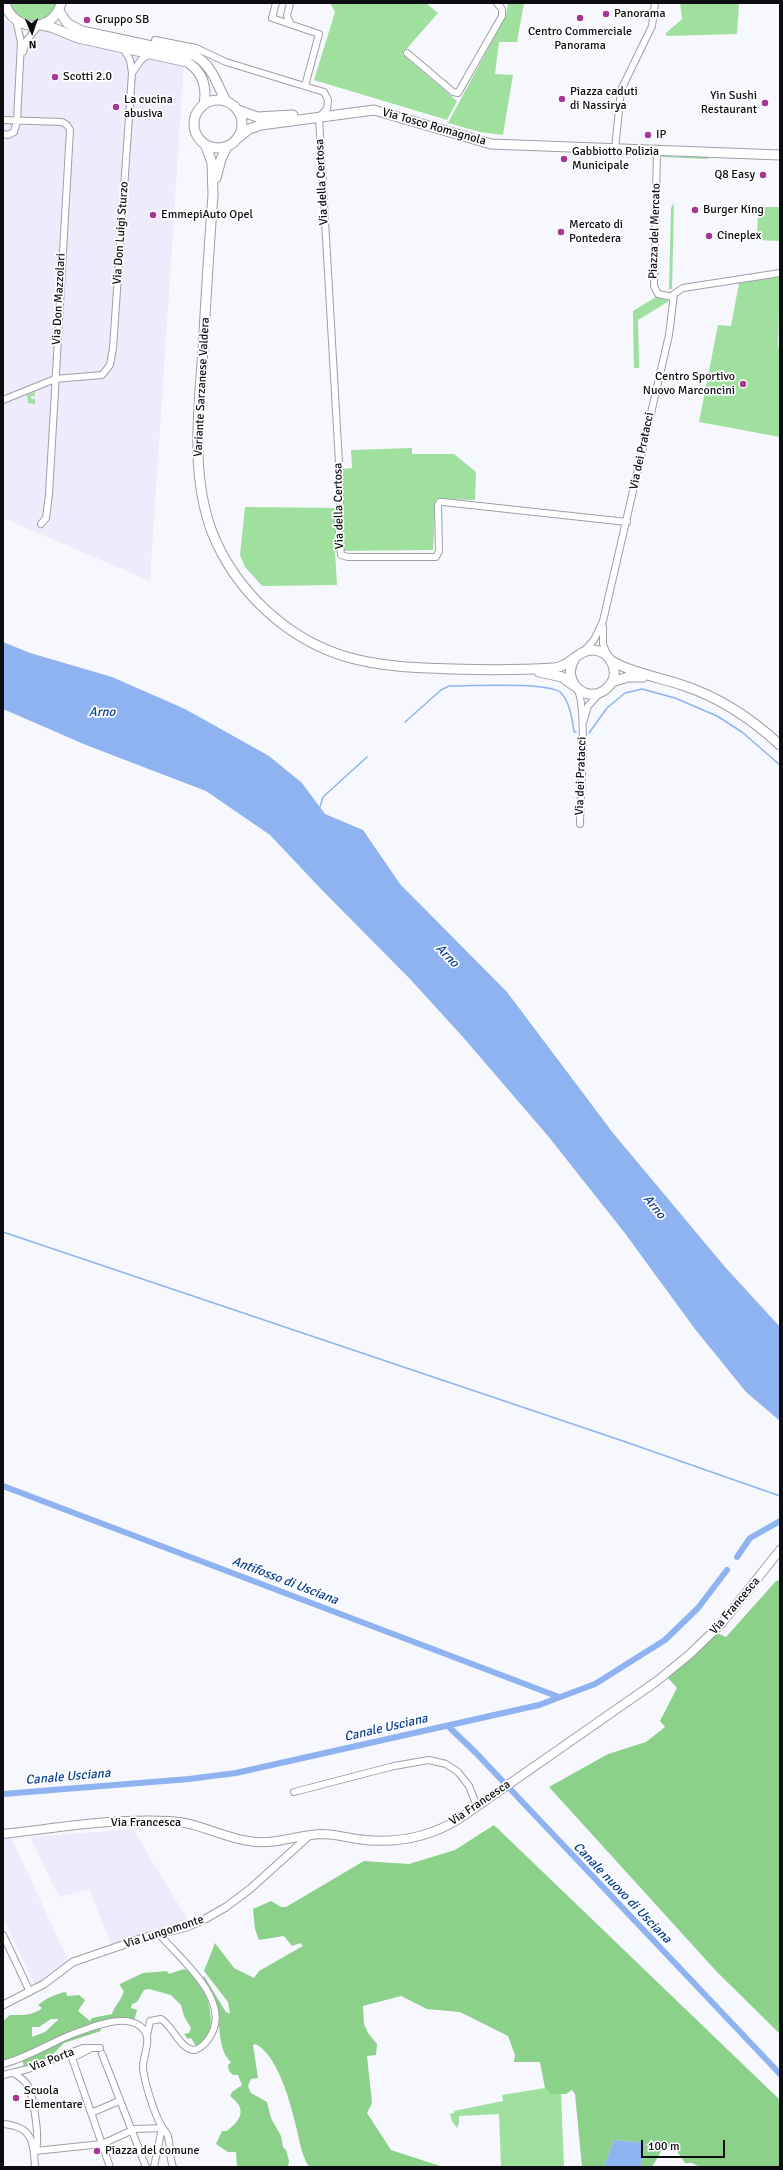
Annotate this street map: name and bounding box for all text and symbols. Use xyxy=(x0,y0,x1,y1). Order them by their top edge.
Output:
place label: Panorama xyxy=(614,7,665,21)
marker: Panorama xyxy=(601,9,611,19)
north arrow xyxy=(12,12,52,52)
place label: Gruppo SB xyxy=(95,13,149,27)
marker: Centro Commerciale Panorama xyxy=(575,13,585,23)
marker: Gruppo SB xyxy=(82,15,92,25)
place label: Centro Commerciale Panorama xyxy=(528,25,632,53)
text: N xyxy=(28,38,36,51)
place label: Scotti 2.0 xyxy=(63,70,112,84)
marker: Scotti 2.0 xyxy=(50,72,60,82)
place label: Piazza caduti di Nassirya xyxy=(570,85,638,113)
place label: Yin Sushi Restaurant xyxy=(701,89,757,117)
place label: La cucina abusiva xyxy=(124,93,173,121)
marker: Piazza caduti di Nassirya xyxy=(557,94,567,104)
marker: Yin Sushi Restaurant xyxy=(760,98,770,108)
marker: La cucina abusiva xyxy=(111,102,121,112)
street label: Via Tosco Romagnola xyxy=(380,105,488,149)
place label: IP xyxy=(656,128,666,142)
marker: IP xyxy=(643,130,653,140)
street label: Via della Certosa xyxy=(313,138,331,226)
place label: Gabbiotto Polizia Municipale xyxy=(572,145,659,173)
marker: Gabbiotto Polizia Municipale xyxy=(559,154,569,164)
place label: Q8 Easy xyxy=(714,168,755,182)
marker: Q8 Easy xyxy=(758,170,768,180)
street label: Via Don Luigi Sturzo xyxy=(110,181,132,285)
street label: Piazza del Mercato xyxy=(646,183,664,279)
place label: Burger King xyxy=(703,203,764,217)
marker: Burger King xyxy=(690,205,700,215)
place label: EmmepiAuto Opel xyxy=(161,208,253,222)
marker: EmmepiAuto Opel xyxy=(148,210,158,220)
place label: Mercato di Pontedera xyxy=(569,218,623,246)
marker: Mercato di Pontedera xyxy=(556,227,566,237)
place label: Cineplex xyxy=(717,229,761,243)
marker: Cineplex xyxy=(704,231,714,241)
street label: Via Don Mazzolari xyxy=(49,253,69,345)
street label: Variante Sarzanese Valdera xyxy=(191,317,213,457)
place label: Centro Sportivo Nuovo Marconcini xyxy=(643,370,735,398)
marker: Centro Sportivo Nuovo Marconcini xyxy=(738,379,748,389)
street label: Via dei Pratacci xyxy=(627,411,657,491)
street label: Via della Certosa xyxy=(331,463,347,549)
water label: Arno xyxy=(89,705,115,721)
street label: Via dei Pratacci xyxy=(572,736,590,816)
water label: Arno xyxy=(432,941,462,971)
water label: Arno xyxy=(640,1192,668,1222)
water label: Antifosso di Usciana xyxy=(230,1554,340,1608)
street label: Via Francesca xyxy=(707,1574,763,1638)
water label: Canale Usciana xyxy=(343,1711,429,1745)
water label: Canale Usciana xyxy=(25,1766,111,1788)
street label: Via Francesca xyxy=(447,1777,513,1829)
street label: Via Francesca xyxy=(111,1816,181,1830)
water label: Canale nuovo di Usciana xyxy=(570,1839,674,1947)
street label: Via Lungomonte xyxy=(122,1912,206,1952)
street label: Via Porta xyxy=(28,2045,76,2075)
place label: Scuola Elementare xyxy=(24,2084,83,2112)
marker: Scuola Elementare xyxy=(11,2093,21,2103)
scale bar xyxy=(643,2132,727,2158)
text: 100 m xyxy=(648,2139,680,2154)
place label: Piazza del comune xyxy=(105,2144,200,2158)
marker: Piazza del comune xyxy=(92,2146,102,2156)

